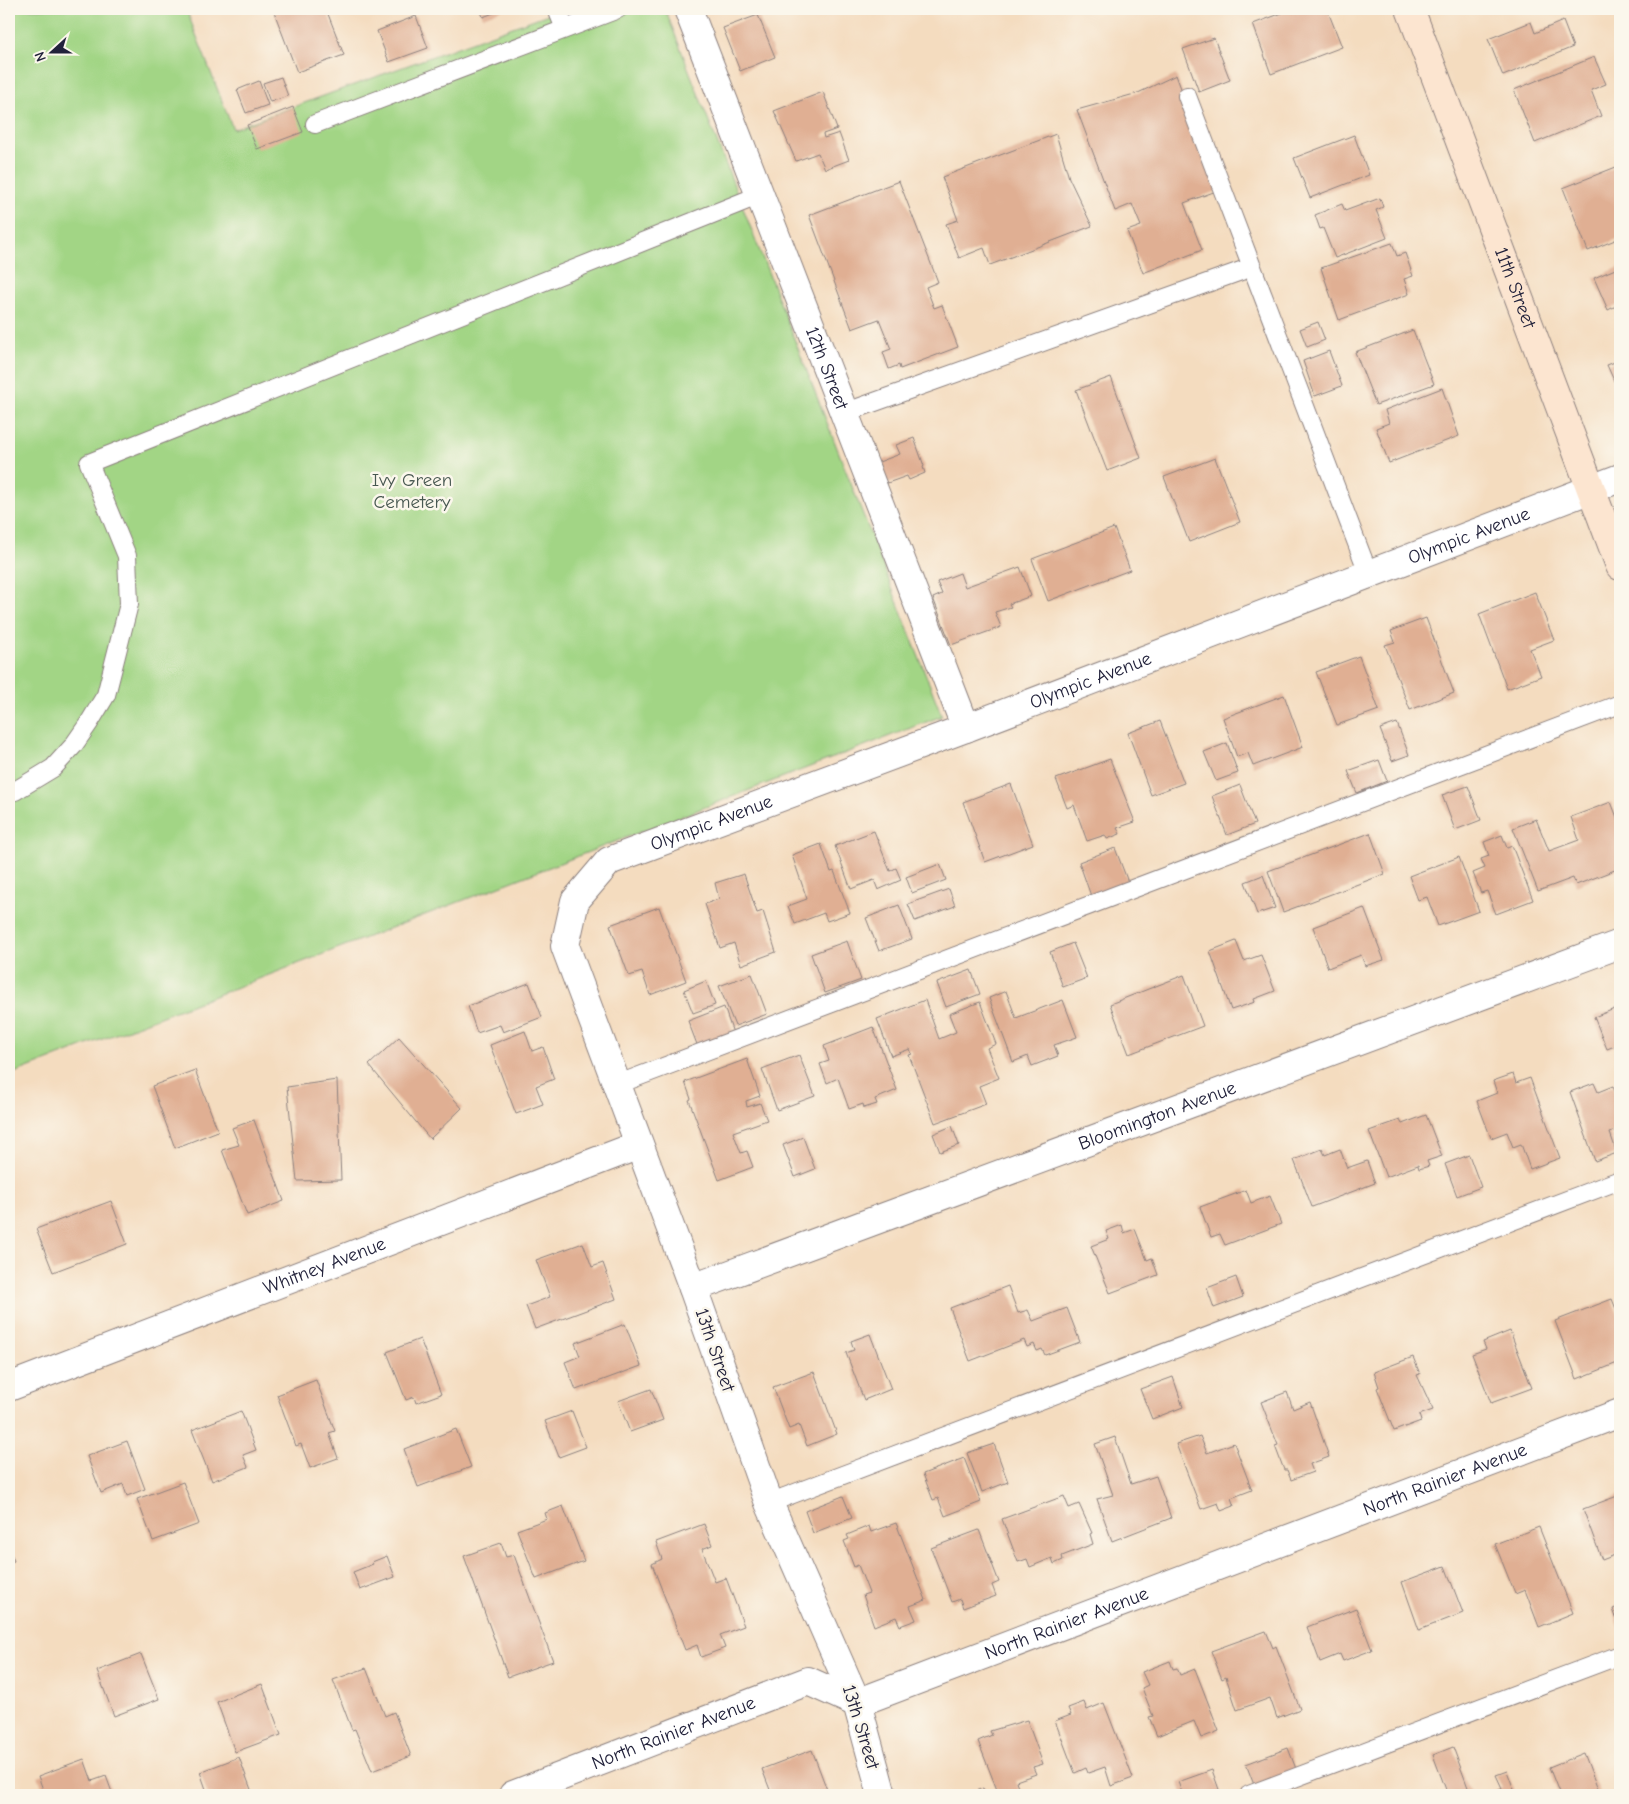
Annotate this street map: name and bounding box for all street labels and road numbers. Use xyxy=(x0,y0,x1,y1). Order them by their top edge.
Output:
street label: 11th Street xyxy=(1490,244,1541,332)
street label: 12th Street xyxy=(801,324,853,413)
street label: Olympic Avenue xyxy=(1405,503,1533,569)
street label: Olympic Avenue xyxy=(1027,647,1155,714)
street label: Olympic Avenue xyxy=(647,790,776,856)
street label: Bloomington Avenue xyxy=(1075,1077,1239,1155)
street label: Whitney Avenue xyxy=(260,1232,389,1299)
street label: 13th Street xyxy=(690,1305,740,1395)
street label: North Rainier Avenue xyxy=(1360,1438,1530,1521)
street label: North Rainier Avenue xyxy=(981,1582,1151,1665)
street label: 13th Street xyxy=(838,1682,884,1772)
street label: North Rainier Avenue xyxy=(589,1691,758,1775)

